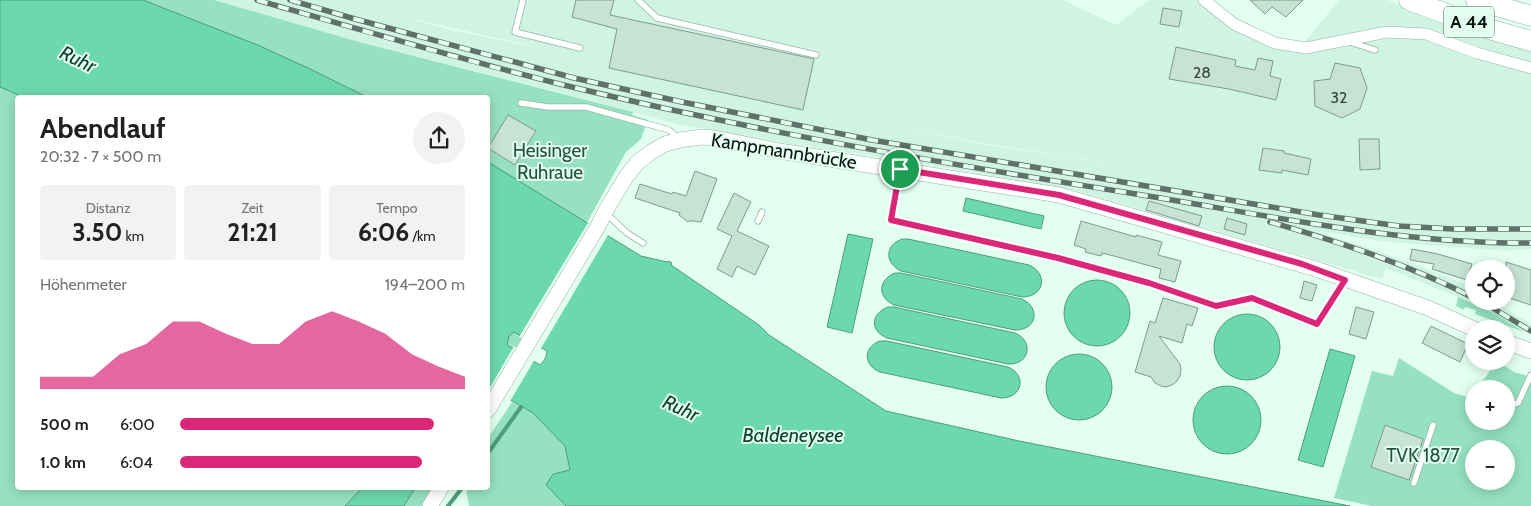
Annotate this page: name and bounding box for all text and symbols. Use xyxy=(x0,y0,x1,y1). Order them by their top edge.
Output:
road number: A 44 xyxy=(1444,7,1494,38)
water label: Ruhr xyxy=(56,40,101,78)
house number: 28 xyxy=(1193,63,1211,82)
house number: 32 xyxy=(1330,88,1348,107)
text: Abendlauf xyxy=(40,111,166,145)
button: share xyxy=(413,112,465,164)
street label: Kampmannbrücke xyxy=(710,128,859,174)
park label: Heisinger Ruhraue xyxy=(513,139,587,184)
text: 20:32 · 7 × 500 m xyxy=(40,147,161,166)
pin xyxy=(879,148,921,190)
icon: arrive xyxy=(886,155,914,183)
text: Distanz xyxy=(86,199,131,217)
text: Zeit xyxy=(241,199,264,217)
text: Tempo xyxy=(376,199,417,217)
text: 3.50 xyxy=(72,217,122,247)
text: 21:21 xyxy=(227,217,278,247)
text: 6:06 xyxy=(358,217,409,247)
text: km xyxy=(122,227,144,245)
text: /km xyxy=(409,227,436,245)
map controls xyxy=(1465,260,1515,490)
button: locate xyxy=(1465,260,1515,310)
text: Höhenmeter xyxy=(40,275,126,294)
text: 194–200 m xyxy=(385,275,465,294)
button: layers xyxy=(1465,320,1515,370)
button: + xyxy=(1465,380,1515,430)
water label: Ruhr xyxy=(659,389,704,427)
text: 500 m xyxy=(40,415,89,434)
text: 6:00 xyxy=(120,415,155,434)
water label: Baldeneysee xyxy=(743,423,843,447)
button: − xyxy=(1465,440,1515,490)
park label: TVK 1877 xyxy=(1386,444,1460,467)
text: 1.0 km xyxy=(40,453,86,472)
text: 6:04 xyxy=(120,453,153,472)

